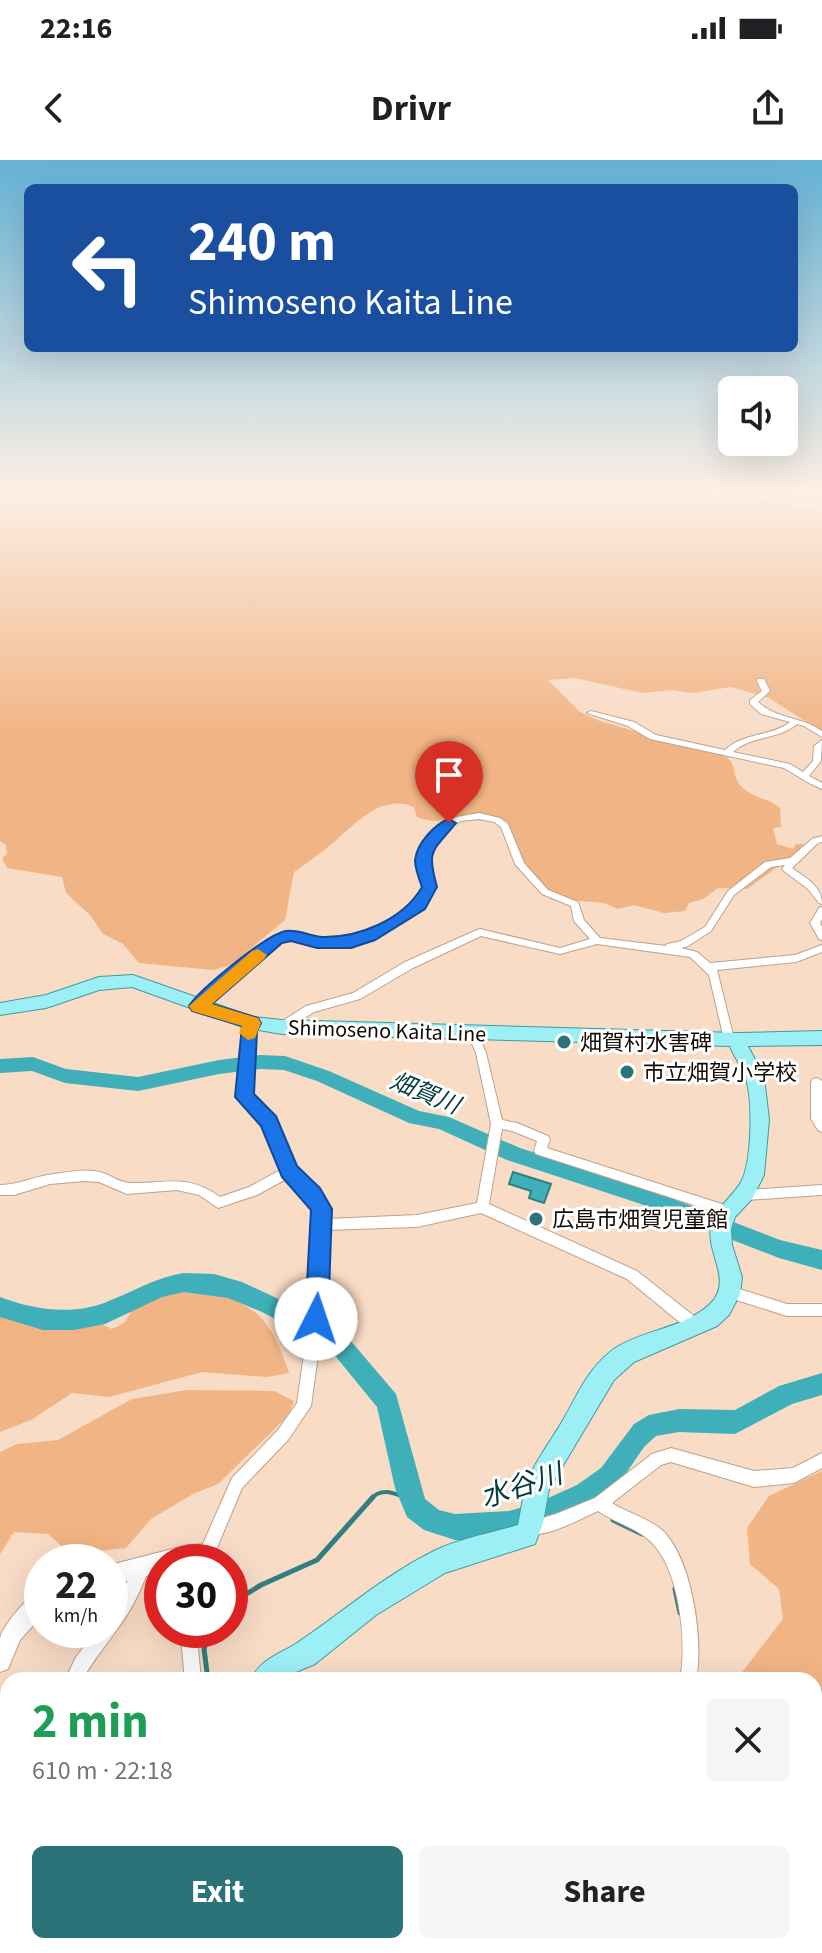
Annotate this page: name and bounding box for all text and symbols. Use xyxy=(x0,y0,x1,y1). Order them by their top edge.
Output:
text: 22:16 xyxy=(40,7,112,50)
text: Drivr xyxy=(371,83,451,134)
icon: back xyxy=(32,86,76,130)
icon: share xyxy=(746,86,790,130)
text: 240 m xyxy=(188,203,336,282)
icon: left xyxy=(56,216,160,320)
text: Shimoseno Kaita Line xyxy=(188,277,513,328)
map controls xyxy=(718,376,798,456)
button: sound xyxy=(718,376,798,456)
pin xyxy=(415,741,483,823)
icon: arrive xyxy=(427,753,471,797)
street label: Shimoseno Kaita Line xyxy=(287,1012,487,1050)
place label: 畑賀村水害碑 xyxy=(580,1027,712,1059)
marker: 畑賀村水害碑 xyxy=(555,1033,573,1051)
place label: 市立畑賀小学校 xyxy=(643,1057,797,1089)
marker: 市立畑賀小学校 xyxy=(618,1063,636,1081)
water label: 畑賀川 xyxy=(385,1064,468,1124)
place label: 広島市畑賀児童館 xyxy=(552,1204,728,1236)
marker: 広島市畑賀児童館 xyxy=(527,1210,545,1228)
position arrow xyxy=(274,1277,358,1361)
water label: 水谷川 xyxy=(475,1453,570,1518)
speed limit sign: 30 xyxy=(144,1544,248,1648)
text: 22 xyxy=(55,1557,97,1614)
text: km/h xyxy=(54,1602,98,1630)
text: 2 min xyxy=(32,1688,149,1756)
button: close xyxy=(706,1698,790,1782)
text: 610 m · 22:18 xyxy=(32,1752,173,1789)
button: Exit xyxy=(32,1846,403,1938)
button: Share xyxy=(419,1846,790,1938)

